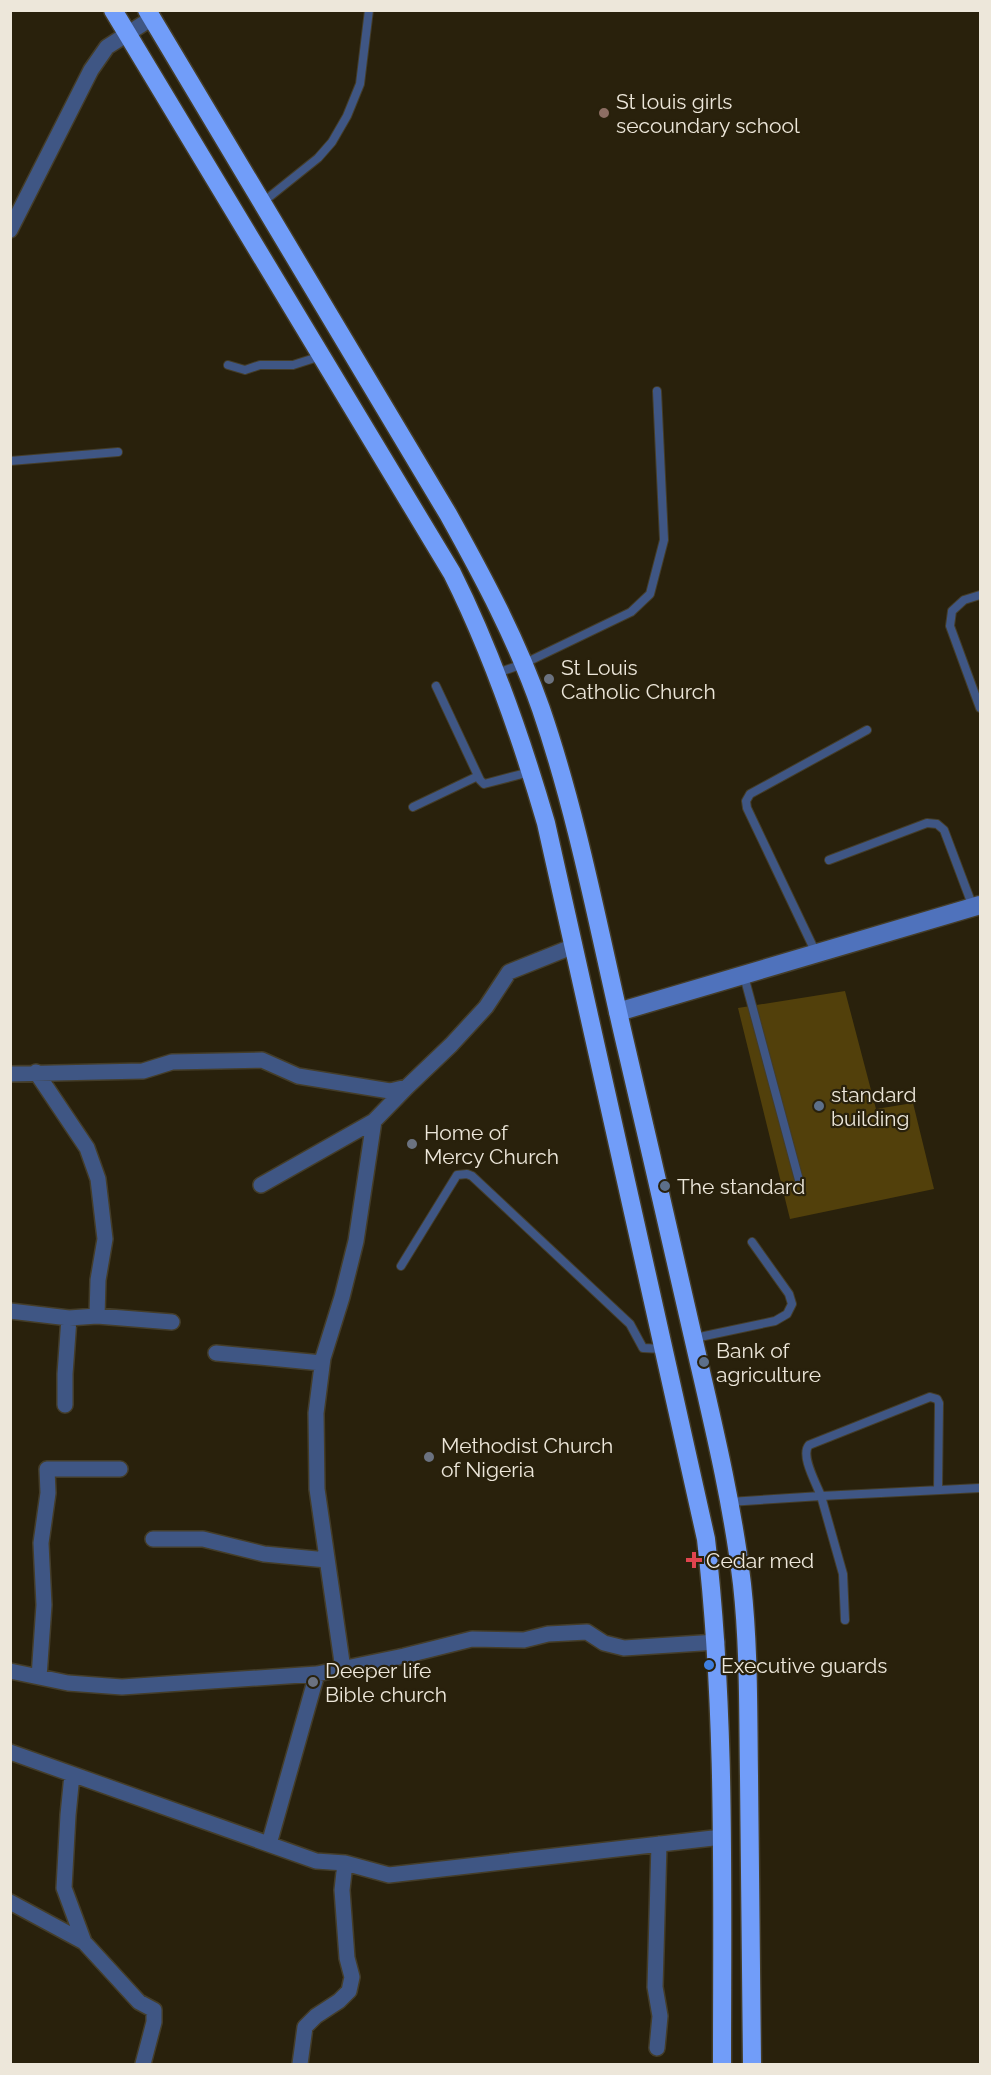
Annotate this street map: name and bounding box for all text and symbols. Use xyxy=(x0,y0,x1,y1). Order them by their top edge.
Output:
place label: St louis girls secoundary school xyxy=(616,89,800,138)
marker: St louis girls secoundary school xyxy=(597,106,611,120)
place label: St Louis Catholic Church xyxy=(561,655,716,704)
marker: St Louis Catholic Church xyxy=(542,672,556,686)
place label: standard building xyxy=(831,1082,917,1131)
marker: standard building xyxy=(812,1099,826,1113)
place label: Home of Mercy Church xyxy=(424,1120,559,1169)
marker: Home of Mercy Church xyxy=(405,1137,419,1151)
place label: The standard xyxy=(677,1174,805,1199)
marker: The standard xyxy=(658,1179,672,1193)
place label: Bank of agriculture xyxy=(716,1338,821,1387)
marker: Bank of agriculture xyxy=(697,1355,711,1369)
place label: Methodist Church of Nigeria xyxy=(441,1433,613,1482)
marker: Methodist Church of Nigeria xyxy=(422,1450,436,1464)
place label: Cedar med xyxy=(706,1548,814,1573)
marker: Cedar med xyxy=(687,1553,701,1567)
place label: Executive guards xyxy=(721,1653,888,1678)
place label: Deeper life Bible church xyxy=(325,1658,447,1707)
marker: Executive guards xyxy=(702,1658,716,1672)
marker: Deeper life Bible church xyxy=(306,1675,320,1689)

